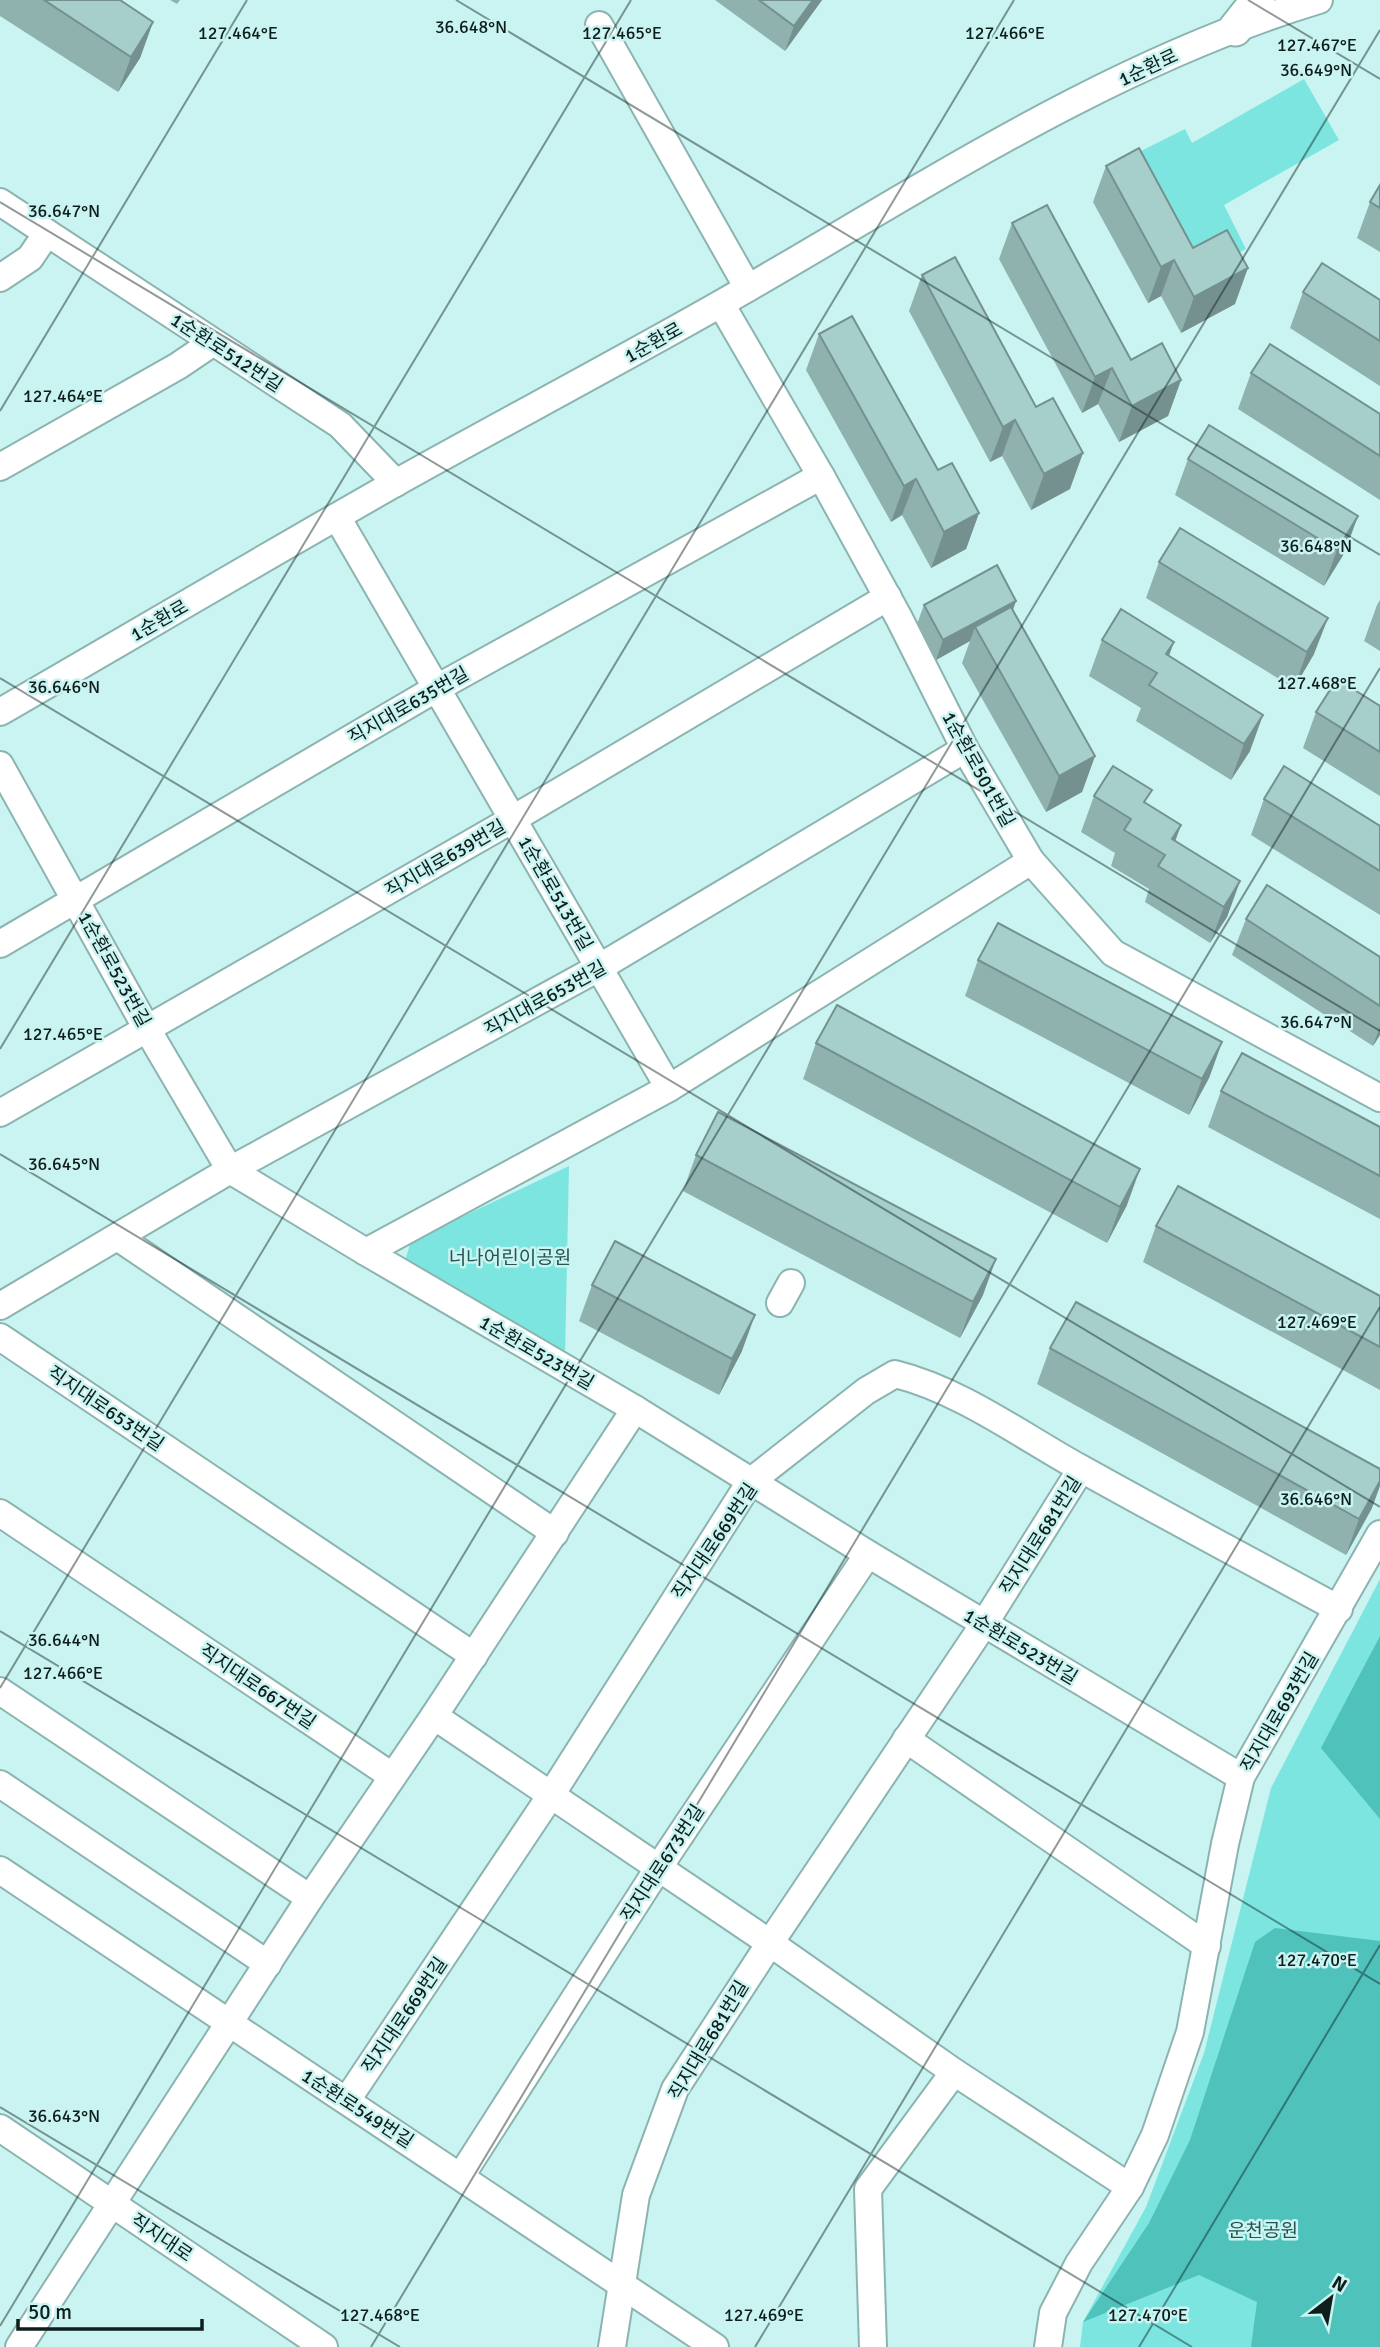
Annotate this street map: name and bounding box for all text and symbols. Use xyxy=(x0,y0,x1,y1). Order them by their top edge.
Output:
text: 36.648°N xyxy=(435,16,507,38)
text: 127.464°E xyxy=(198,22,278,44)
text: 127.465°E xyxy=(582,22,662,44)
text: 127.466°E xyxy=(965,22,1045,44)
text: 127.467°E xyxy=(1277,34,1357,56)
street label: 1순환로 xyxy=(1115,44,1182,92)
text: 36.649°N xyxy=(1280,59,1352,81)
text: 36.647°N xyxy=(28,200,100,222)
street label: 1순환로512번길 xyxy=(166,308,287,398)
street label: 1순환로 xyxy=(620,317,687,369)
text: 127.464°E xyxy=(23,385,103,407)
text: 36.648°N xyxy=(1280,535,1352,557)
street label: 1순환로 xyxy=(126,595,193,647)
street label: 직지대로635번길 xyxy=(344,662,473,750)
text: 127.468°E xyxy=(1277,672,1357,694)
text: 36.646°N xyxy=(28,676,100,698)
street label: 1순환로501번길 xyxy=(936,707,1020,831)
street label: 직지대로639번길 xyxy=(381,815,510,903)
street label: 1순환로513번길 xyxy=(513,832,598,955)
street label: 1순환로523번길 xyxy=(72,907,156,1031)
street label: 직지대로653번길 xyxy=(480,955,611,1042)
text: 36.647°N xyxy=(1280,1011,1352,1033)
text: 127.465°E xyxy=(23,1023,103,1045)
text: 36.645°N xyxy=(28,1153,100,1175)
park label: 너나어린이공원 xyxy=(449,1246,571,1270)
street label: 1순환로523번길 xyxy=(475,1310,598,1395)
text: 127.469°E xyxy=(1277,1311,1357,1333)
street label: 직지대로653번길 xyxy=(42,1361,168,1457)
street label: 직지대로681번길 xyxy=(995,1472,1087,1599)
street label: 직지대로669번길 xyxy=(667,1479,763,1605)
text: 36.646°N xyxy=(1280,1488,1352,1510)
street label: 1순환로523번길 xyxy=(959,1603,1082,1690)
text: 36.644°N xyxy=(28,1629,100,1651)
street label: 직지대로667번길 xyxy=(194,1639,320,1735)
street label: 직지대로693번길 xyxy=(1236,1648,1324,1777)
text: 127.466°E xyxy=(23,1662,103,1684)
street label: 직지대로673번길 xyxy=(616,1800,710,1927)
text: 127.470°E xyxy=(1277,1949,1357,1971)
street label: 직지대로669번길 xyxy=(357,1953,453,2079)
street label: 직지대로681번길 xyxy=(664,1976,754,2105)
street label: 1순환로549번길 xyxy=(297,2064,418,2154)
text: 36.643°N xyxy=(28,2105,100,2127)
street label: 직지대로 xyxy=(126,2208,197,2267)
park label: 운천공원 xyxy=(1228,2219,1298,2243)
north arrow xyxy=(1296,2263,1366,2333)
text: N xyxy=(1327,2271,1351,2298)
scale bar xyxy=(18,2288,201,2332)
text: 50 m xyxy=(28,2299,72,2325)
text: 127.468°E xyxy=(340,2304,420,2326)
text: 127.469°E xyxy=(724,2304,804,2326)
text: 127.470°E xyxy=(1108,2304,1188,2326)

